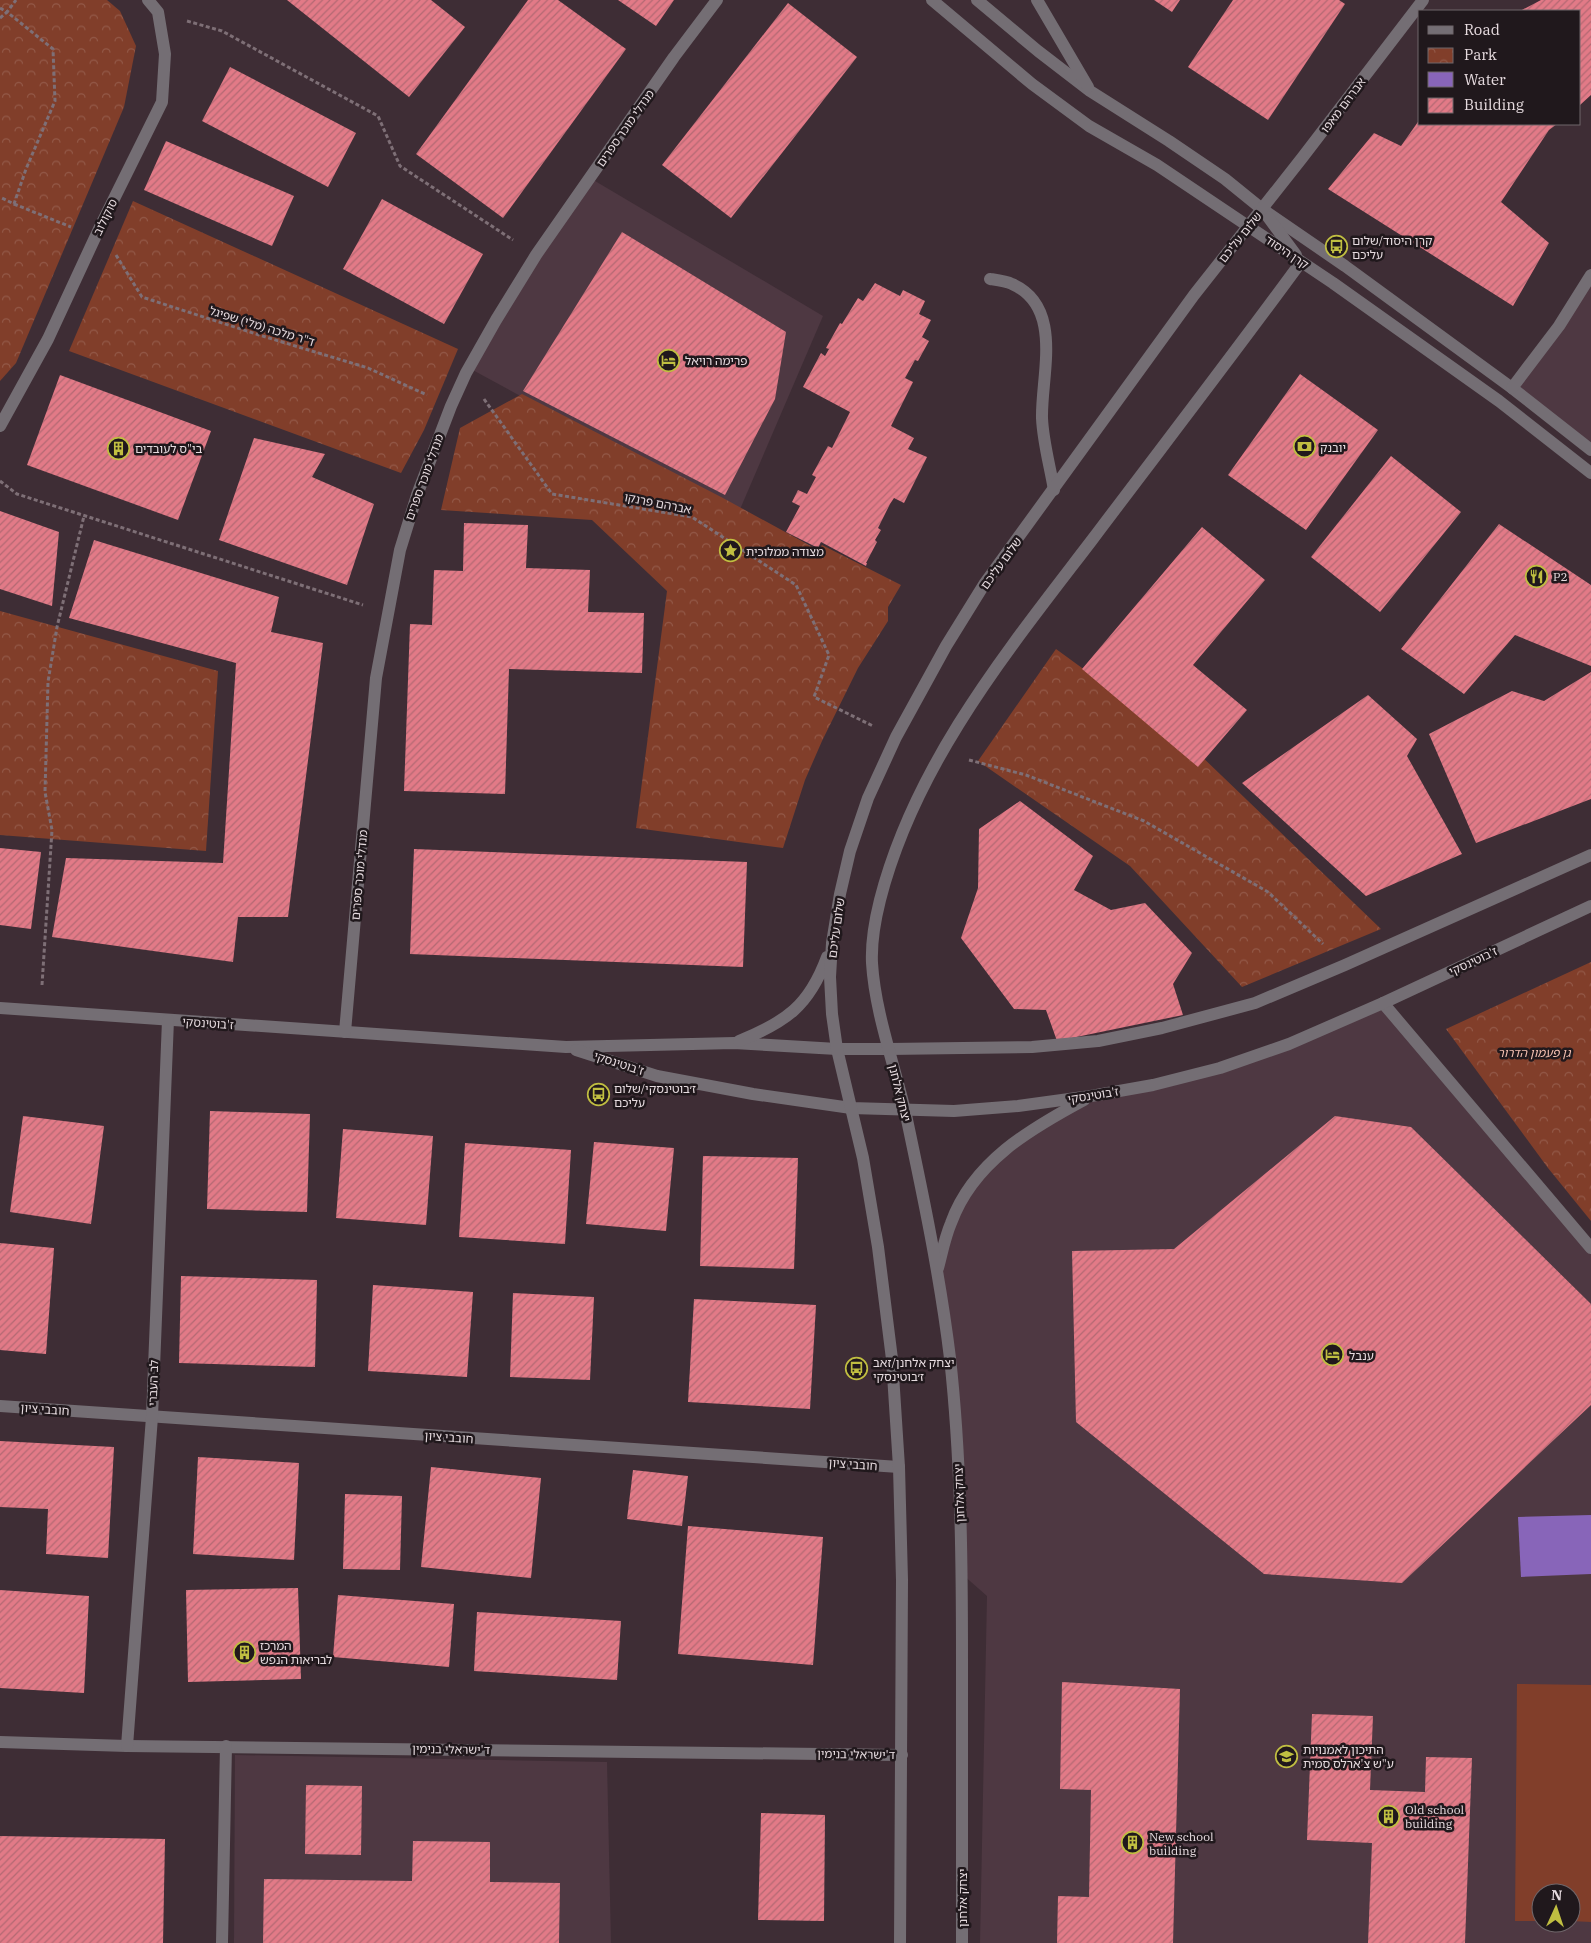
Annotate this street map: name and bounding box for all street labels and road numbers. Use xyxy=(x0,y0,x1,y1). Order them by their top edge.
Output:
street label: אברהם מאפו xyxy=(1317,74,1369,135)
street label: מנדלי מוכר ספרים xyxy=(593,86,657,169)
street label: סוקולוב xyxy=(90,196,120,238)
street label: שלום עליכם xyxy=(1215,209,1265,265)
street label: קרן היסוד xyxy=(1262,232,1312,272)
street label: ד"ר מלכה (מלי) שפיגל xyxy=(208,303,317,349)
street label: מנדלי מוכר ספרים xyxy=(401,432,447,522)
street label: אברהם פרנקו xyxy=(623,489,693,517)
street label: שלום עליכם xyxy=(977,534,1025,592)
street label: מנדלי מוכר ספרים xyxy=(348,829,370,921)
street label: שלום עליכם xyxy=(824,897,848,959)
street label: ז'בוטינסקי xyxy=(1446,943,1500,979)
street label: ז'בוטינסקי xyxy=(182,1014,234,1032)
street label: ז'בוטינסקי xyxy=(592,1048,646,1078)
street label: יצחק אלחנן xyxy=(886,1063,914,1123)
street label: ז'בוטינסקי xyxy=(1066,1084,1120,1106)
street label: לב העברי xyxy=(145,1360,161,1406)
street label: חובבי ציון xyxy=(20,1400,70,1418)
street label: חובבי ציון xyxy=(424,1428,474,1446)
street label: חובבי ציון xyxy=(828,1455,878,1473)
street label: יצחק אלחנן xyxy=(950,1463,968,1523)
street label: ד'ישראלי בנימין xyxy=(412,1741,491,1757)
street label: ד'ישראלי בנימין xyxy=(817,1746,896,1762)
street label: יצחק אלחנן xyxy=(955,1869,970,1927)

